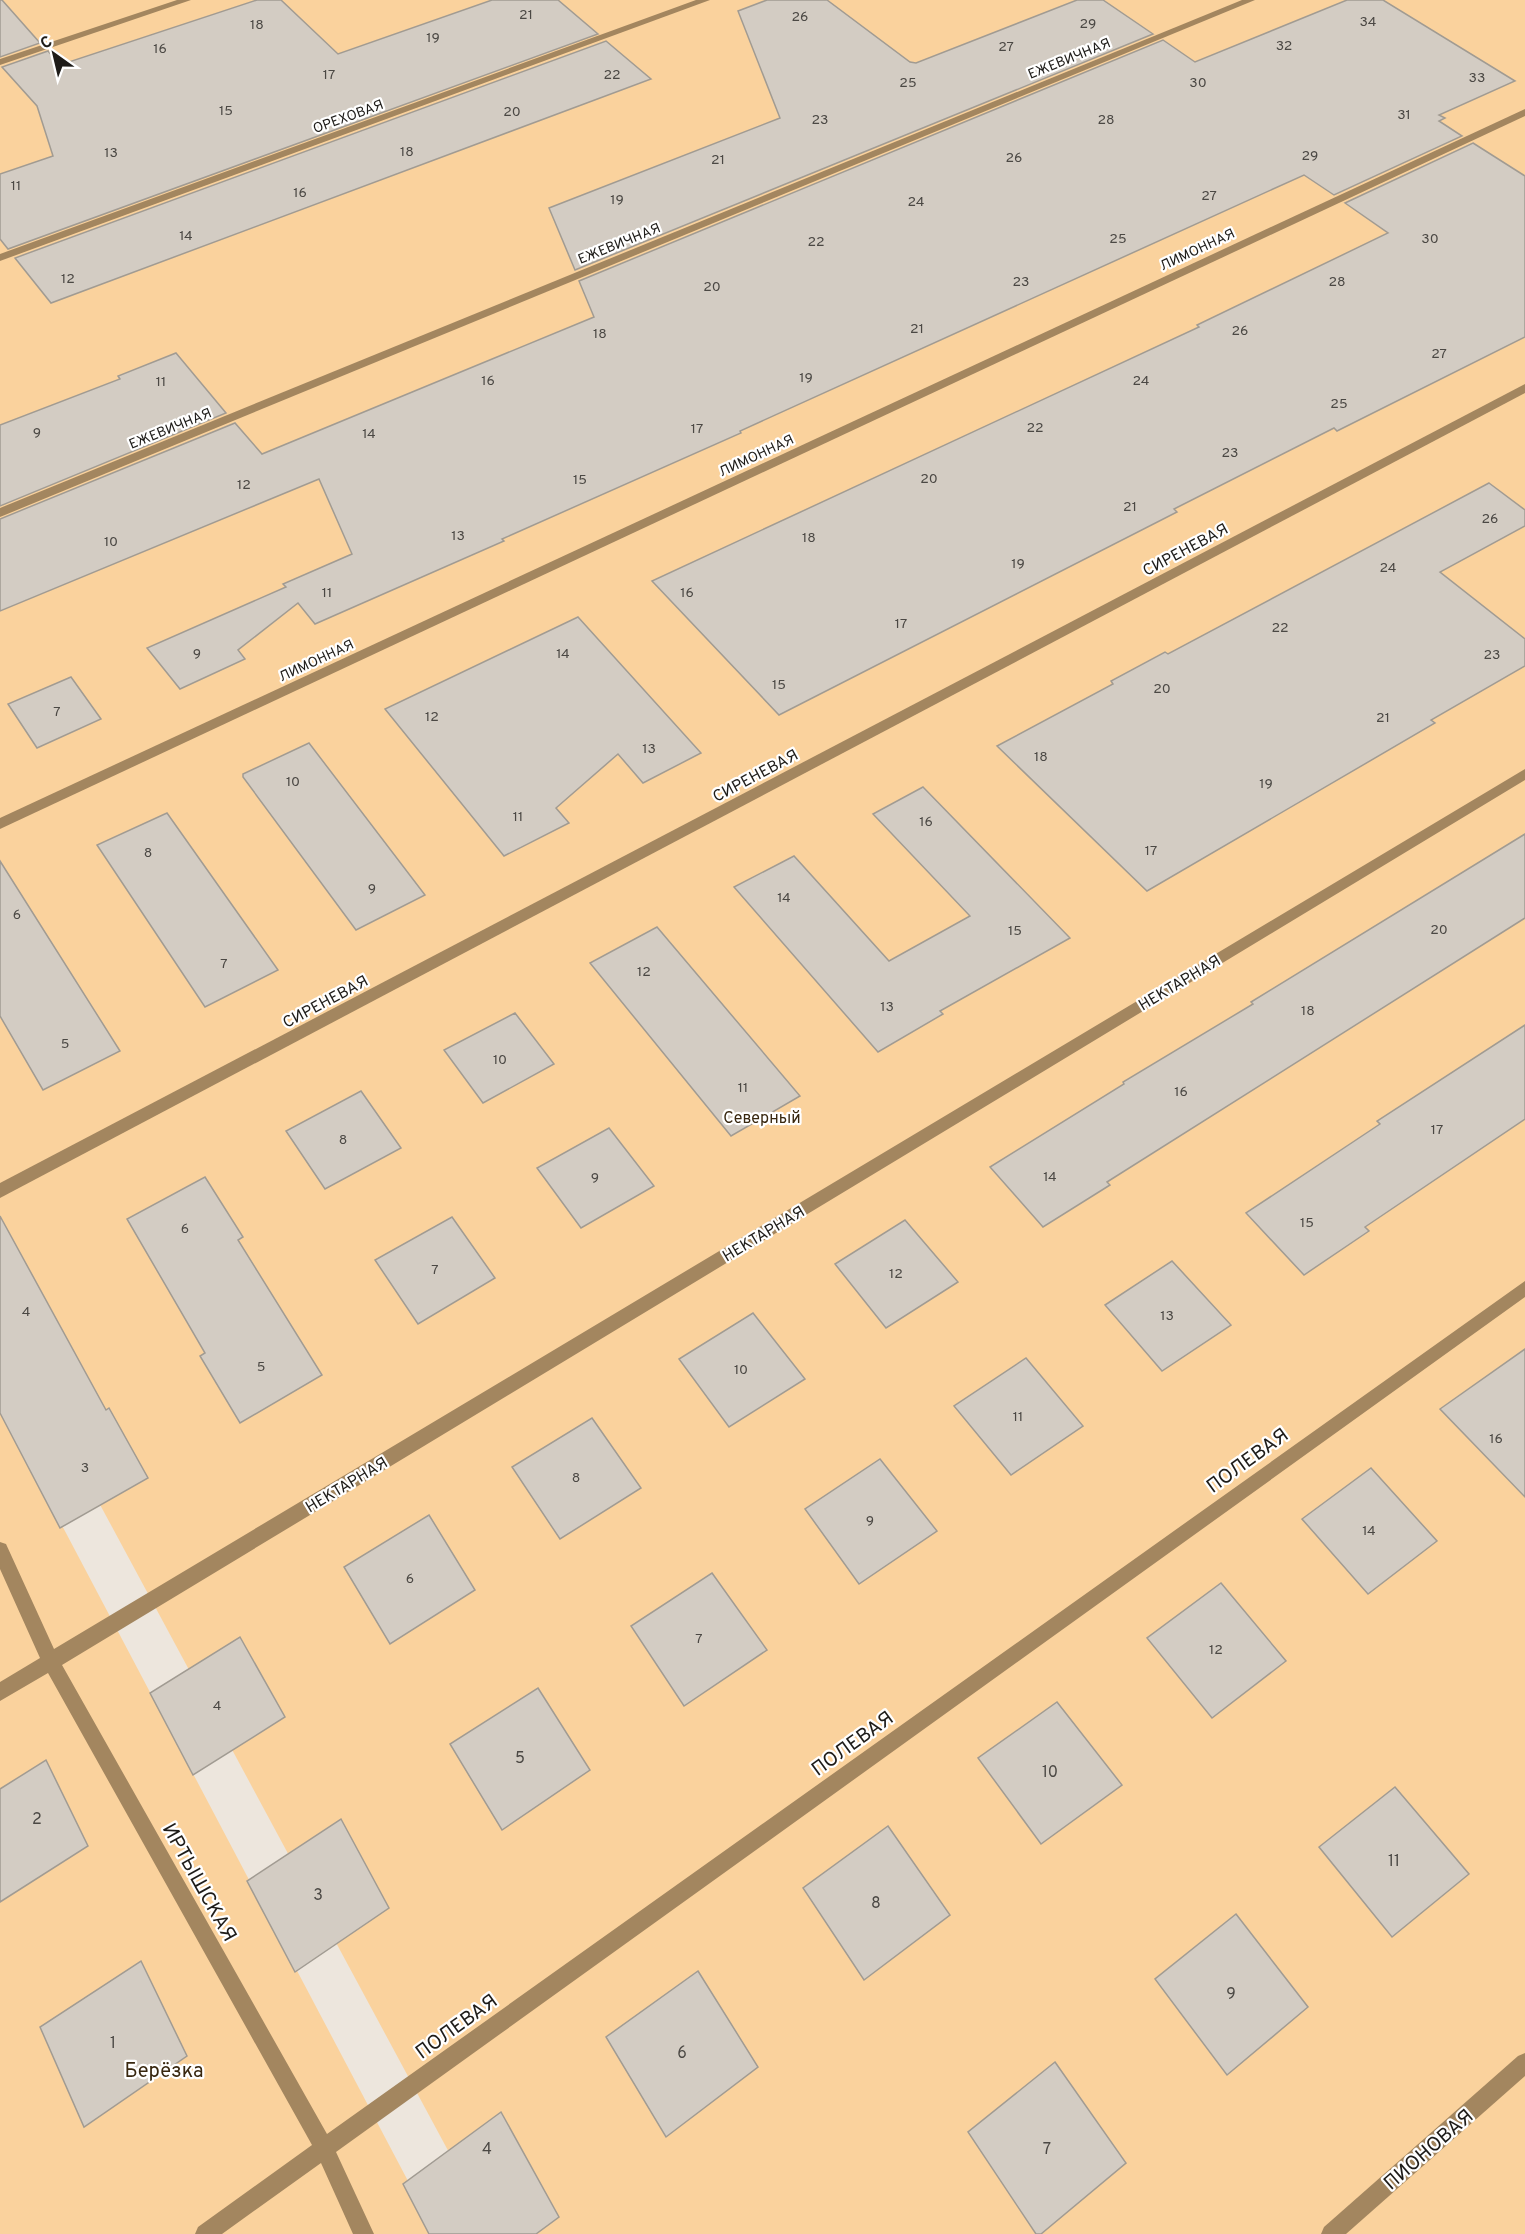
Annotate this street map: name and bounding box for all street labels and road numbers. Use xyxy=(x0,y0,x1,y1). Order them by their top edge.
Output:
street label: ЕЖЕВИЧНАЯ xyxy=(1026,35,1113,84)
street label: ОРЕХОВАЯ xyxy=(311,97,386,138)
street label: ЕЖЕВИЧНАЯ xyxy=(576,220,663,269)
street label: ЛИМОННАЯ xyxy=(1157,226,1238,275)
street label: ЕЖЕВИЧНАЯ xyxy=(127,405,214,454)
street label: ЛИМОННАЯ xyxy=(716,432,797,481)
street label: СИРЕНЕВАЯ xyxy=(1140,520,1232,582)
street label: ЛИМОННАЯ xyxy=(276,637,357,686)
street label: СИРЕНЕВАЯ xyxy=(710,746,802,808)
street label: НЕКТАРНАЯ xyxy=(1135,951,1225,1016)
street label: СИРЕНЕВАЯ xyxy=(280,972,372,1034)
street label: НЕКТАРНАЯ xyxy=(719,1202,809,1267)
street label: ПОЛЕВАЯ xyxy=(1202,1423,1295,1500)
street label: НЕКТАРНАЯ xyxy=(302,1453,392,1518)
street label: ПОЛЕВАЯ xyxy=(807,1706,900,1783)
street label: ИРТЫШСКАЯ xyxy=(155,1819,242,1947)
street label: ПОЛЕВАЯ xyxy=(411,1989,504,2066)
street label: ПИОНОВАЯ xyxy=(1379,2104,1480,2197)

